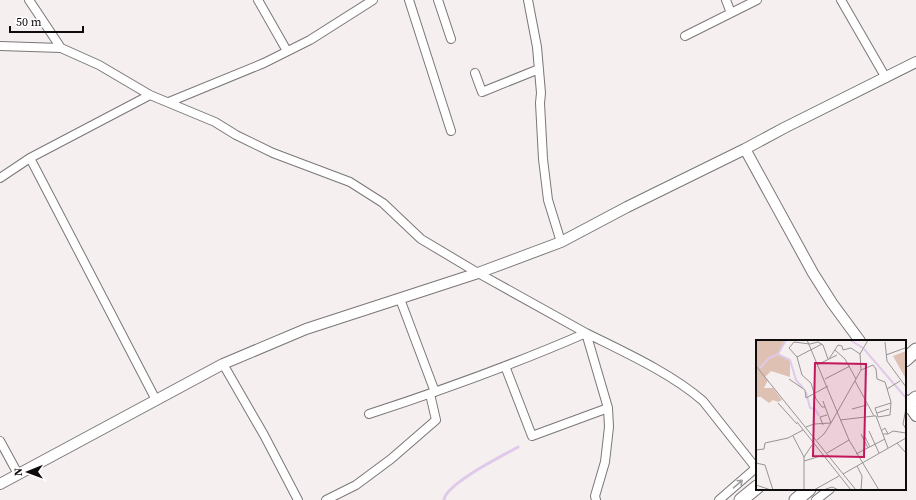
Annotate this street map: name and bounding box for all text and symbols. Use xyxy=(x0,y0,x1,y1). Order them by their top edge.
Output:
scale bar xyxy=(10,8,83,34)
text: 50 m xyxy=(16,14,42,30)
inset map xyxy=(756,340,906,490)
north arrow xyxy=(8,452,48,492)
text: N xyxy=(11,468,26,476)
one-way arrow xyxy=(733,479,743,488)

